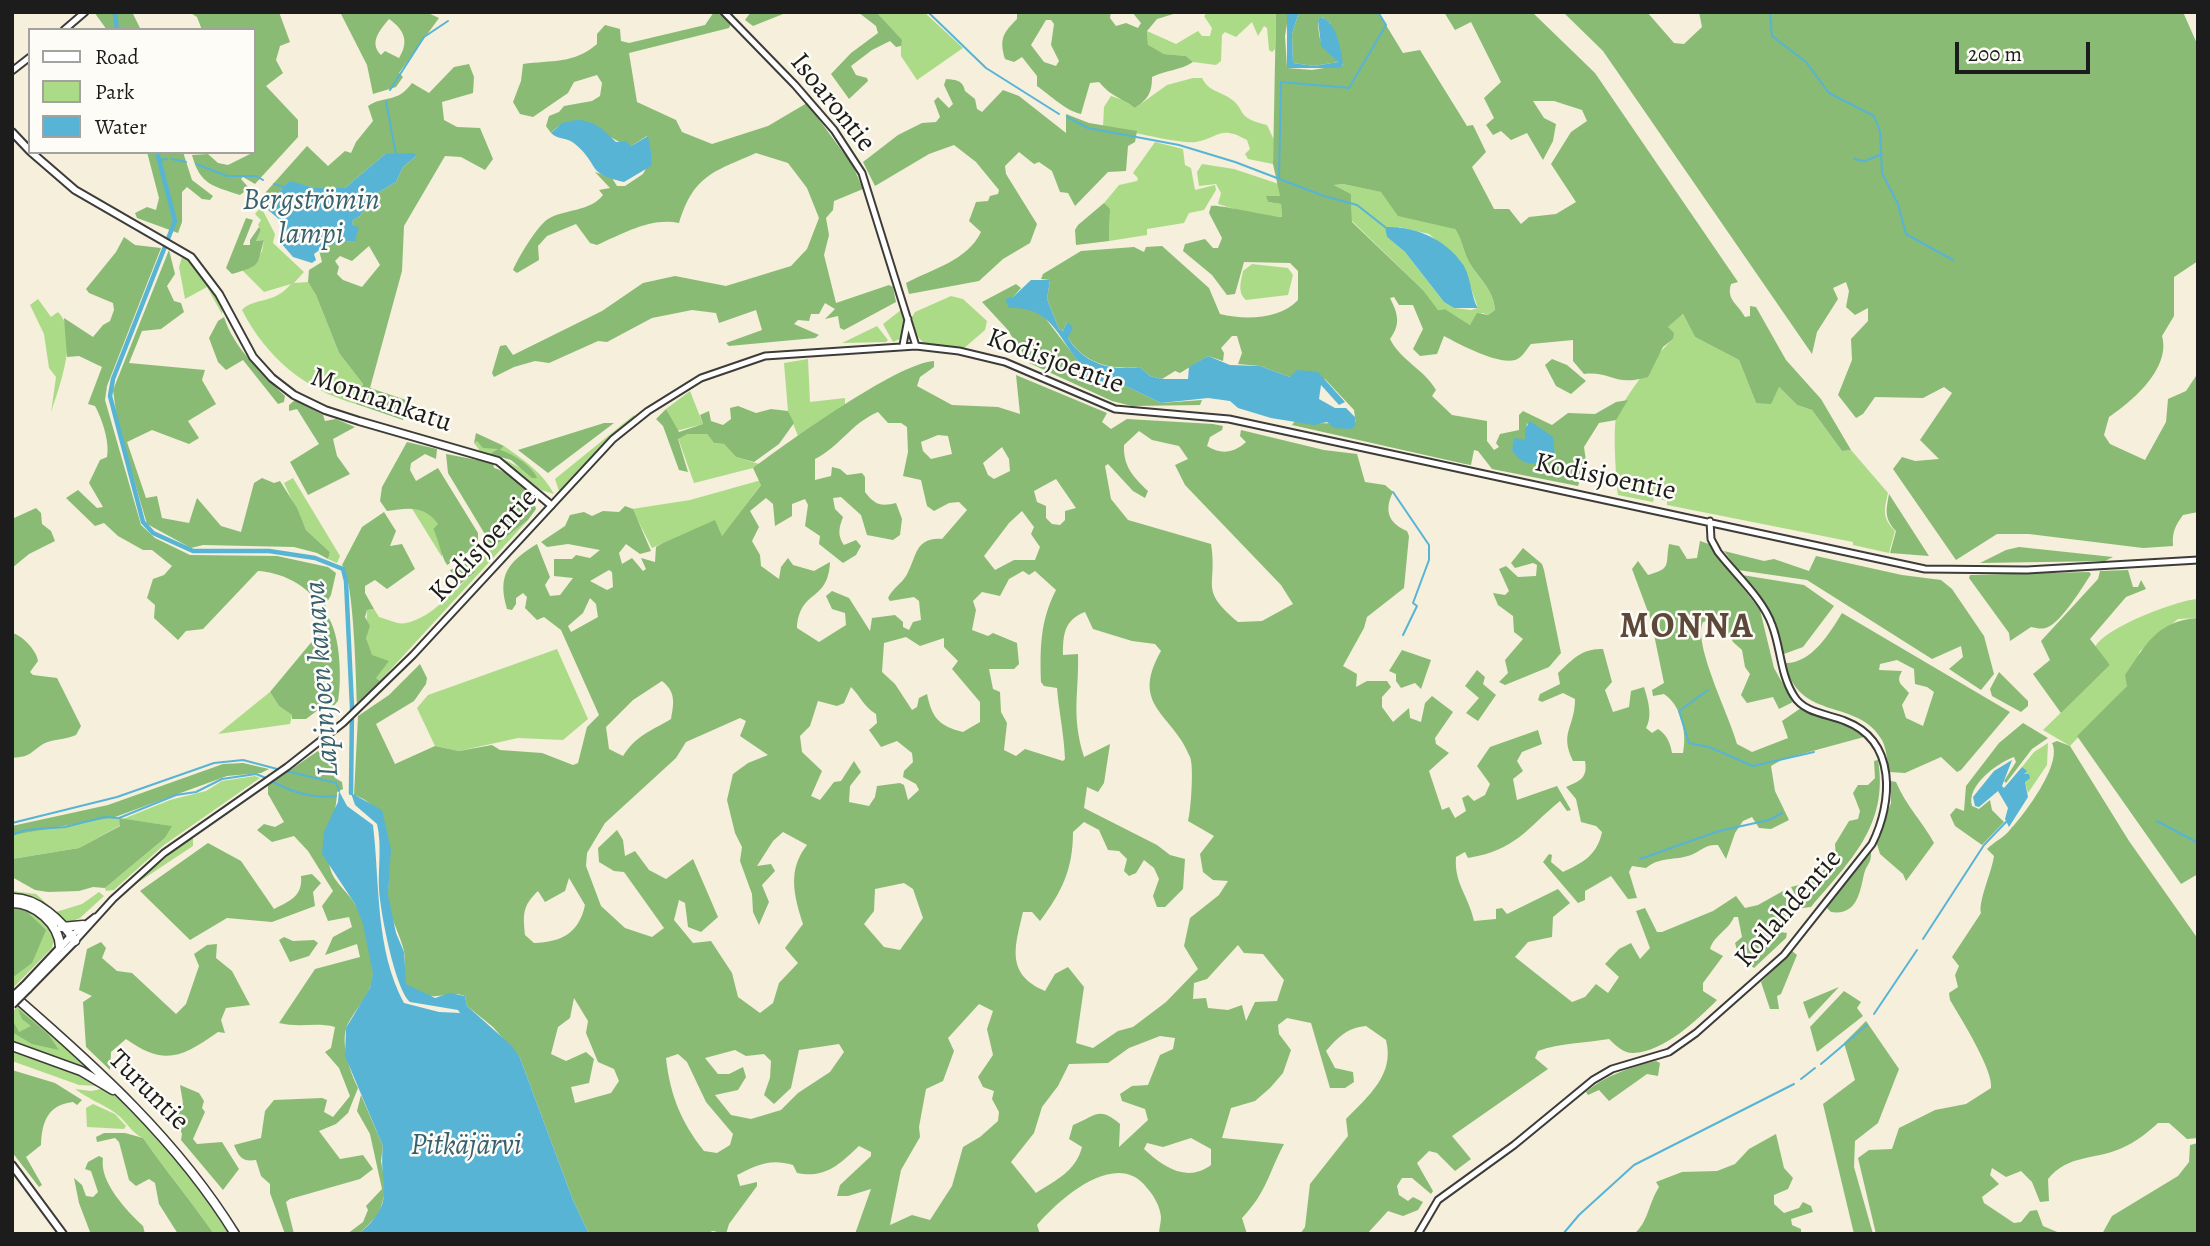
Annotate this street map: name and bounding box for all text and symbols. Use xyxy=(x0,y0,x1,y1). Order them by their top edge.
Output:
legend xyxy=(28,28,256,154)
scale bar xyxy=(1958,28,2093,72)
text: 200 m xyxy=(1968,40,2022,68)
text: Road xyxy=(95,43,139,71)
street label: Isoarontie xyxy=(782,47,882,159)
text: Park xyxy=(95,78,134,106)
text: Water xyxy=(95,113,147,141)
water label: Bergströmin lampi xyxy=(242,184,380,254)
street label: Kodisjoentie xyxy=(982,322,1128,402)
street label: Monnankatu xyxy=(306,361,456,441)
street label: Kodisjoentie xyxy=(1531,447,1679,509)
street label: Kodisjoentie xyxy=(423,482,545,610)
water label: Lapinjoen kanava xyxy=(298,580,348,778)
district label: MONNA xyxy=(1620,607,1754,649)
street label: Koilahdentie xyxy=(1728,843,1850,975)
street label: Turuntie xyxy=(101,1044,195,1138)
water label: Pitkäjärvi xyxy=(410,1129,522,1165)

